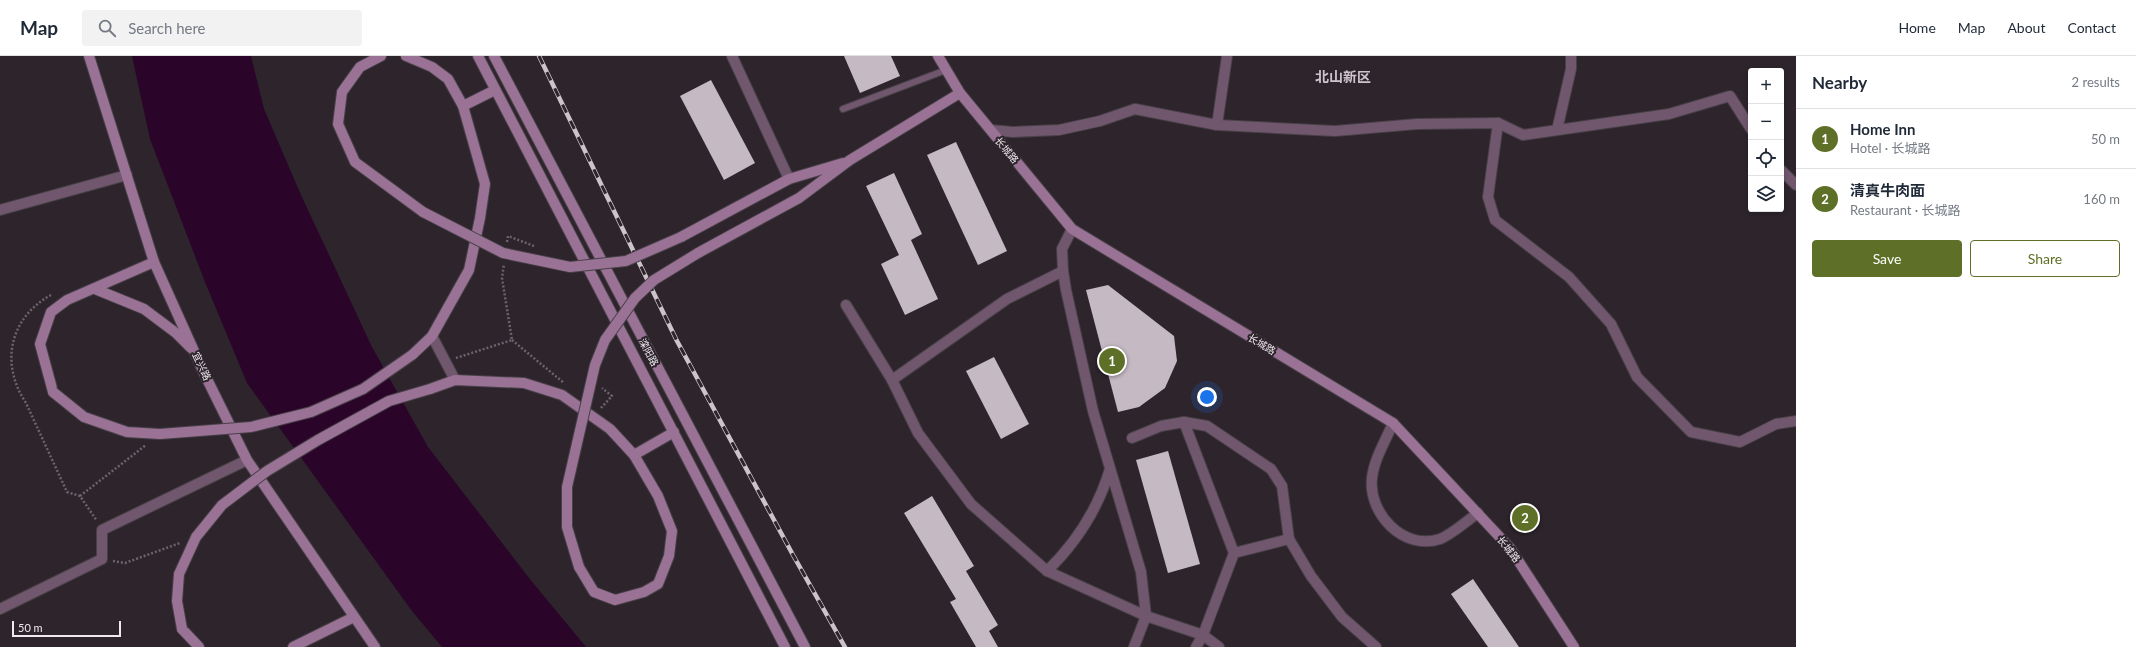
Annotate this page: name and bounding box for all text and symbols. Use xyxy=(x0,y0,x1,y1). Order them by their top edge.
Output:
search box xyxy=(82,10,362,46)
text: Map xyxy=(20,16,58,39)
icon: search xyxy=(96,17,118,39)
text: Search here xyxy=(128,19,206,37)
text: Home xyxy=(1898,19,1936,36)
text: Map xyxy=(1958,19,1985,36)
text: About xyxy=(2007,19,2045,36)
text: Contact xyxy=(2067,19,2116,36)
district label: 北山新区 xyxy=(1315,68,1371,85)
map controls xyxy=(1748,68,1784,212)
button: + xyxy=(1748,68,1784,104)
text: Nearby xyxy=(1812,72,1867,93)
text: 2 results xyxy=(2072,74,2120,90)
button: − xyxy=(1748,104,1784,140)
text: Home Inn xyxy=(1850,120,1915,138)
text: 1 xyxy=(1821,131,1829,147)
text: 50 m xyxy=(2091,131,2120,147)
street label: 长城路 xyxy=(993,135,1021,165)
button: locate xyxy=(1748,140,1784,176)
text: Hotel · 长城路 xyxy=(1850,140,1931,156)
button: layers xyxy=(1748,176,1784,212)
text: 清真牛肉面 xyxy=(1850,181,1925,199)
text: 2 xyxy=(1821,191,1829,207)
text: 160 m xyxy=(2083,191,2120,207)
text: Restaurant · 长城路 xyxy=(1850,202,1961,218)
button: Save xyxy=(1812,240,1962,277)
button: Share xyxy=(1970,240,2120,277)
street label: 长城路 xyxy=(1246,331,1278,357)
street label: 滦阳路 xyxy=(637,336,661,368)
pin: 1 xyxy=(1099,346,1125,376)
street label: 宜兴路 xyxy=(190,350,214,382)
your location xyxy=(1197,387,1217,407)
pin: 2 xyxy=(1512,503,1538,533)
street label: 长城路 xyxy=(1495,533,1523,565)
scale bar xyxy=(12,619,121,638)
text: 50 m xyxy=(18,621,43,634)

